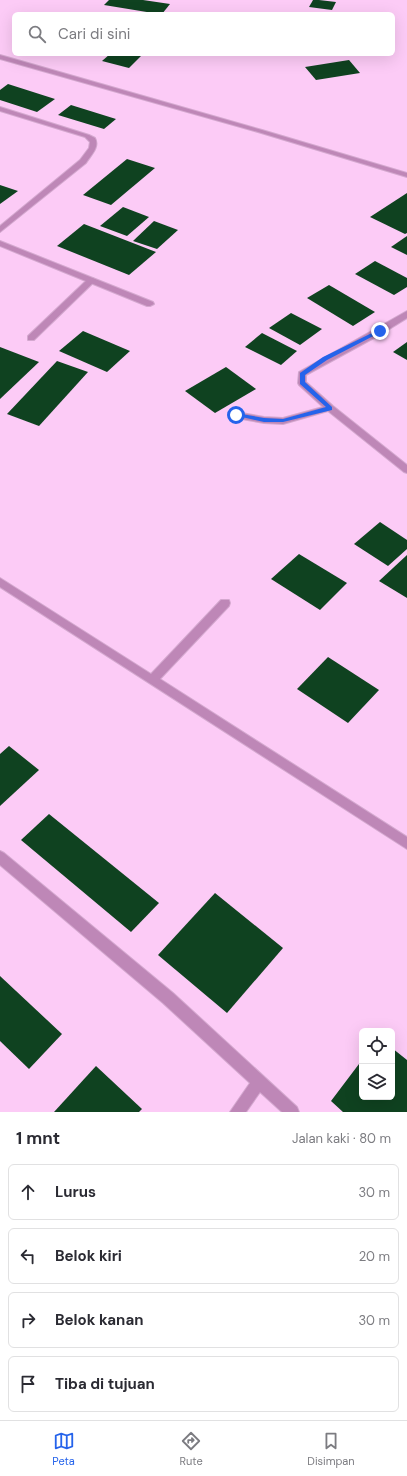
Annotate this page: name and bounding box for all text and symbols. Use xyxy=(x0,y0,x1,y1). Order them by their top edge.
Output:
search box xyxy=(12,12,395,56)
icon: search xyxy=(26,23,48,45)
text: Cari di sini xyxy=(58,24,130,44)
route end xyxy=(371,322,389,340)
route start xyxy=(227,406,245,424)
map controls xyxy=(359,1028,395,1100)
button: locate xyxy=(359,1028,395,1064)
button: layers xyxy=(359,1064,395,1100)
text: 1 mnt xyxy=(16,1127,60,1149)
text: Jalan kaki · 80 m xyxy=(292,1130,391,1147)
icon: ahead xyxy=(17,1181,39,1203)
text: Lurus xyxy=(55,1182,96,1202)
text: 30 m xyxy=(358,1184,390,1201)
icon: left xyxy=(17,1245,39,1267)
text: Belok kiri xyxy=(55,1246,122,1266)
text: 20 m xyxy=(359,1248,390,1265)
icon: right xyxy=(17,1309,39,1331)
text: Belok kanan xyxy=(55,1310,143,1330)
text: 30 m xyxy=(358,1312,390,1329)
icon: arrive xyxy=(17,1373,39,1395)
text: Tiba di tujuan xyxy=(55,1374,155,1394)
tab: Peta xyxy=(52,1430,75,1468)
tab: Rute xyxy=(179,1430,203,1468)
tab: Disimpan xyxy=(307,1430,355,1468)

